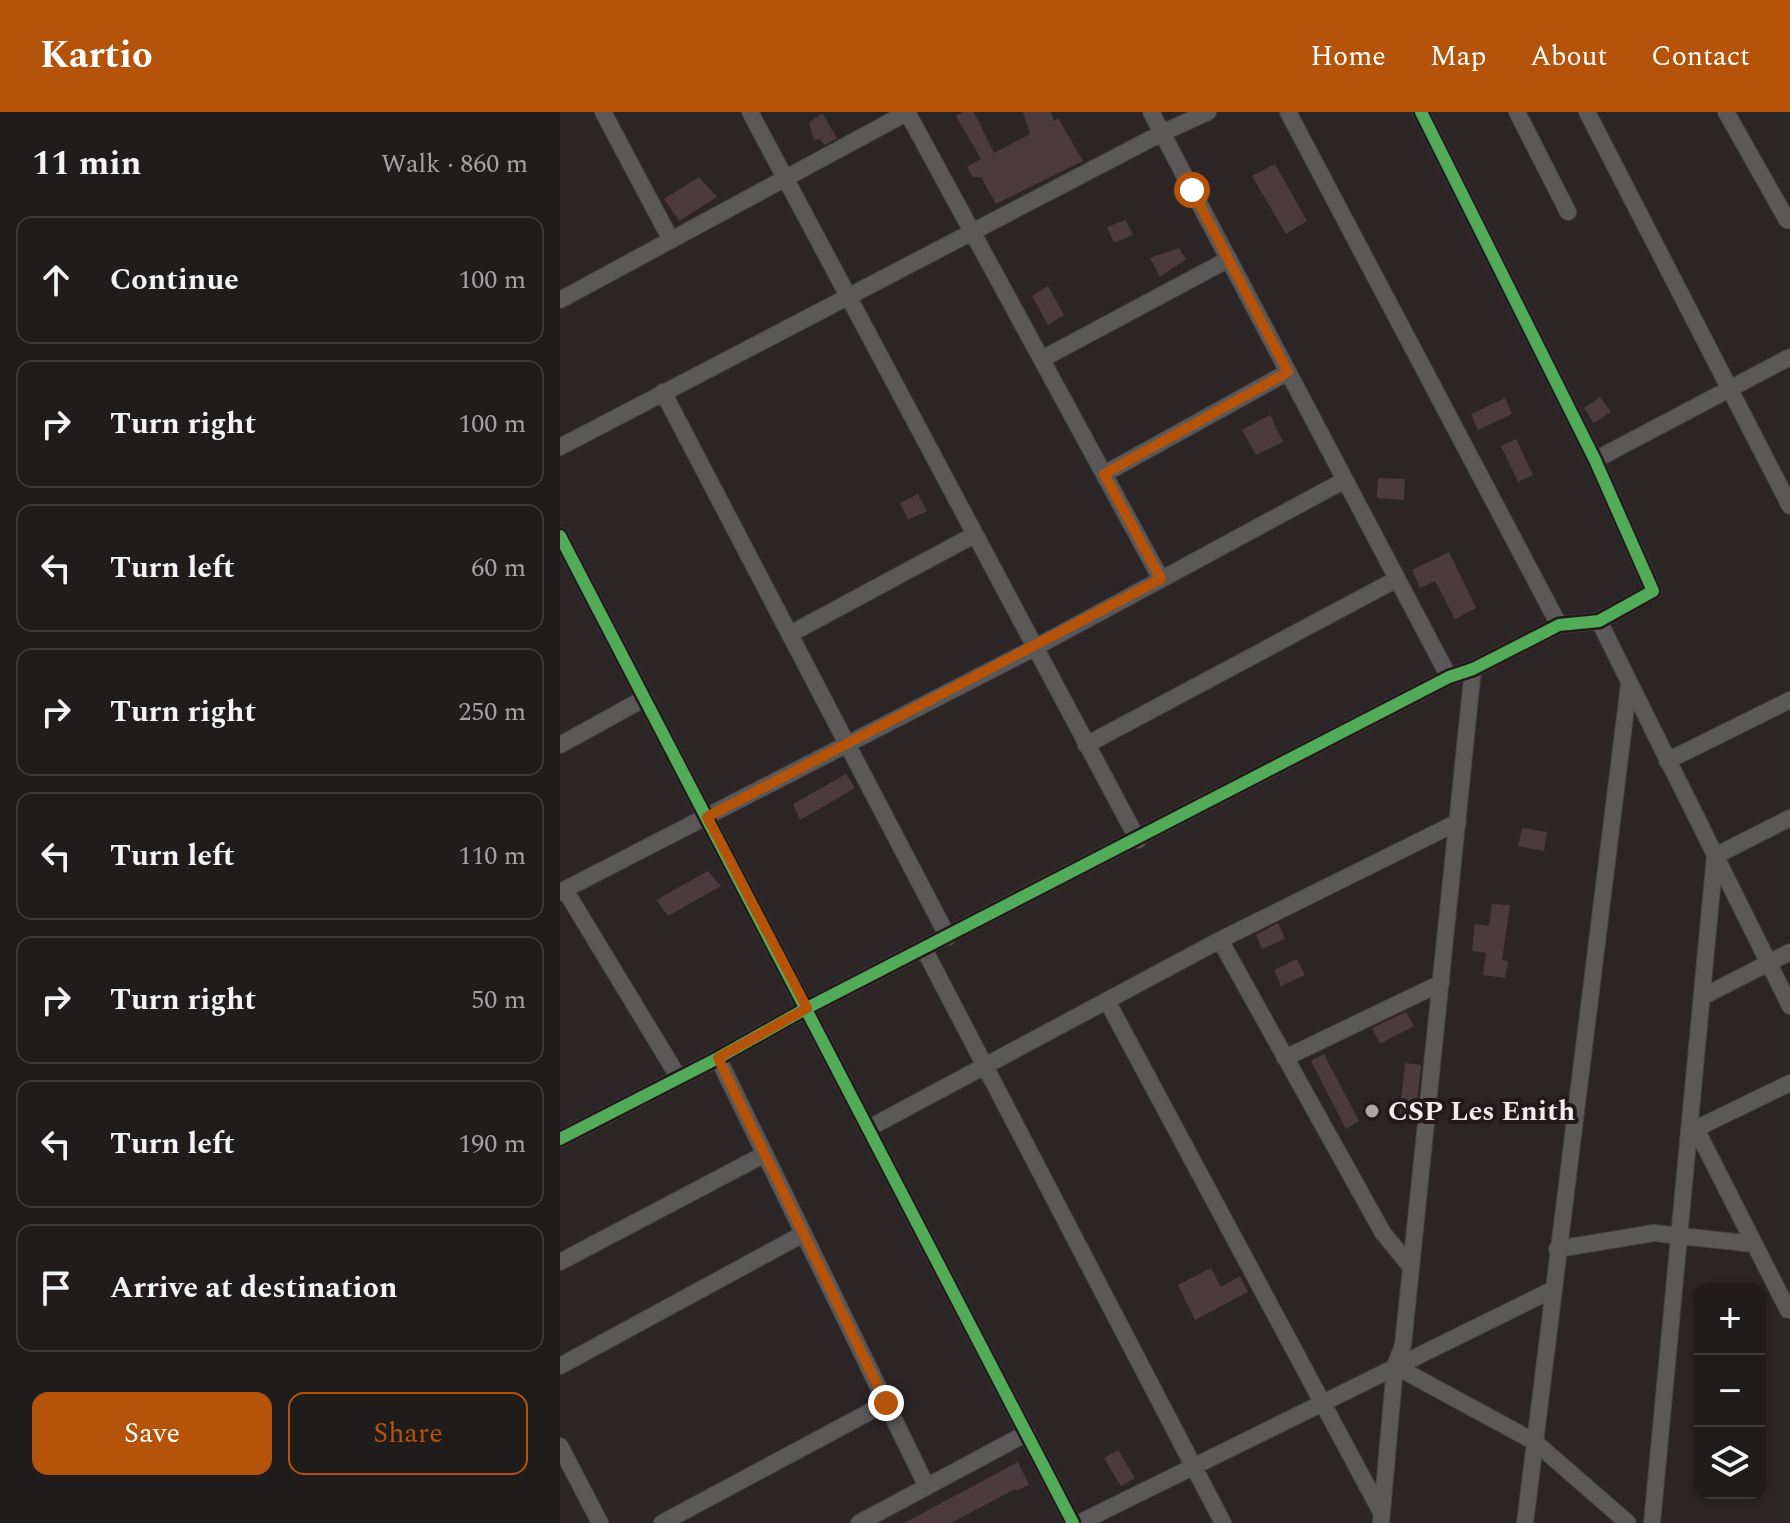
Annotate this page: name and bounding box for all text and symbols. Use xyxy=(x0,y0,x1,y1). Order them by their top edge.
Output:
text: Kartio xyxy=(40,27,153,85)
text: Home xyxy=(1310,35,1386,78)
text: Map xyxy=(1430,35,1486,78)
text: About xyxy=(1530,35,1607,78)
text: Contact xyxy=(1651,35,1750,78)
text: 11 min xyxy=(32,138,142,190)
text: Walk · 860 m xyxy=(381,144,528,184)
route start xyxy=(1174,172,1210,208)
text: Continue xyxy=(110,257,239,303)
icon: ahead xyxy=(34,258,78,302)
text: 100 m xyxy=(458,260,526,300)
text: Turn right xyxy=(110,401,256,447)
icon: right xyxy=(34,402,78,446)
text: 100 m xyxy=(458,404,526,444)
text: Turn left xyxy=(110,545,235,591)
icon: left xyxy=(34,546,78,590)
text: 60 m xyxy=(471,548,526,588)
text: Turn right xyxy=(110,689,256,735)
icon: right xyxy=(34,690,78,734)
text: 250 m xyxy=(458,692,526,732)
text: Turn left xyxy=(110,833,235,879)
icon: left xyxy=(34,834,78,878)
text: 110 m xyxy=(458,836,526,876)
text: Turn right xyxy=(110,977,256,1023)
icon: right xyxy=(34,978,78,1022)
text: 50 m xyxy=(471,980,526,1020)
place label: CSP Les Enith xyxy=(1388,1090,1575,1133)
marker: CSP Les Enith xyxy=(1363,1102,1381,1120)
text: Turn left xyxy=(110,1121,235,1167)
icon: left xyxy=(34,1122,78,1166)
text: 190 m xyxy=(458,1124,526,1164)
text: Arrive at destination xyxy=(110,1265,397,1311)
icon: arrive xyxy=(34,1266,78,1310)
map controls xyxy=(1694,1283,1766,1499)
button: + xyxy=(1694,1283,1766,1355)
button: − xyxy=(1694,1355,1766,1427)
route end xyxy=(868,1385,904,1421)
button: Save xyxy=(32,1392,272,1475)
button: Share xyxy=(288,1392,528,1475)
button: layers xyxy=(1694,1427,1766,1499)

